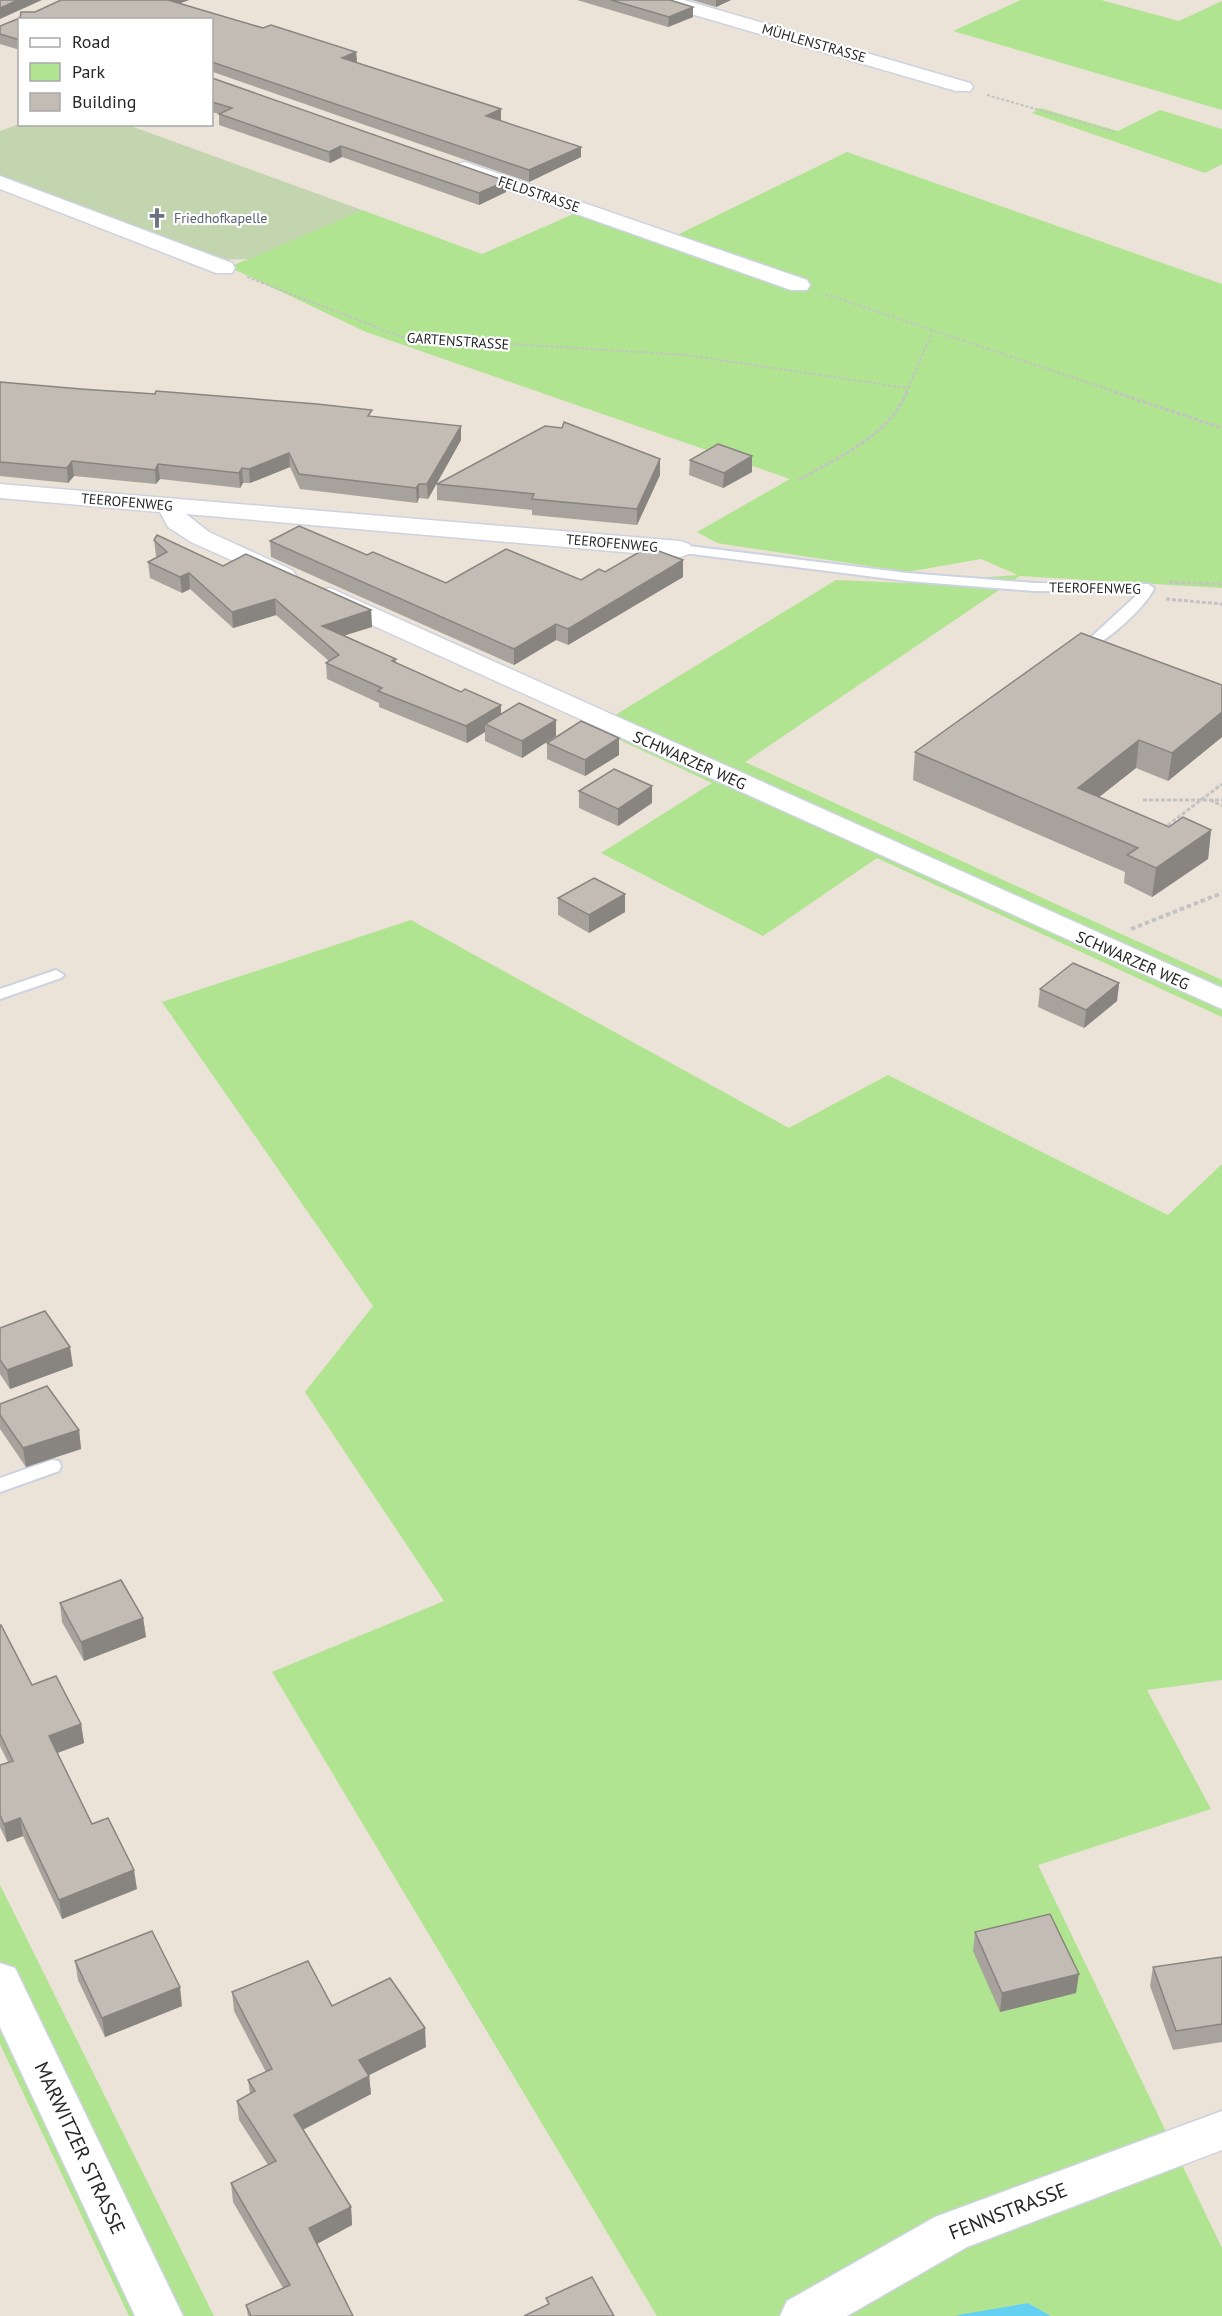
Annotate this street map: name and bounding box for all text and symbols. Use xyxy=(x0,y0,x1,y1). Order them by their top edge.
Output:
legend xyxy=(18,18,213,126)
street label: MÜHLENSTRASSE xyxy=(760,20,868,66)
text: Road xyxy=(72,30,110,53)
text: Park xyxy=(72,60,105,83)
text: Building xyxy=(72,90,136,113)
street label: FELDSTRASSE xyxy=(496,172,582,216)
church icon: Friedhofkapelle xyxy=(145,206,169,230)
place label: Friedhofkapelle xyxy=(174,209,267,227)
street label: GARTENSTRASSE xyxy=(406,328,510,354)
street label: TEEROFENWEG xyxy=(80,489,174,515)
street label: TEEROFENWEG xyxy=(565,530,659,556)
street label: TEEROFENWEG xyxy=(1049,578,1141,598)
street label: SCHWARZER WEG xyxy=(630,726,750,794)
street label: SCHWARZER WEG xyxy=(1073,926,1193,994)
street label: MARWITZER STRASSE xyxy=(29,2058,131,2238)
street label: FENNSTRASSE xyxy=(945,2177,1071,2245)

